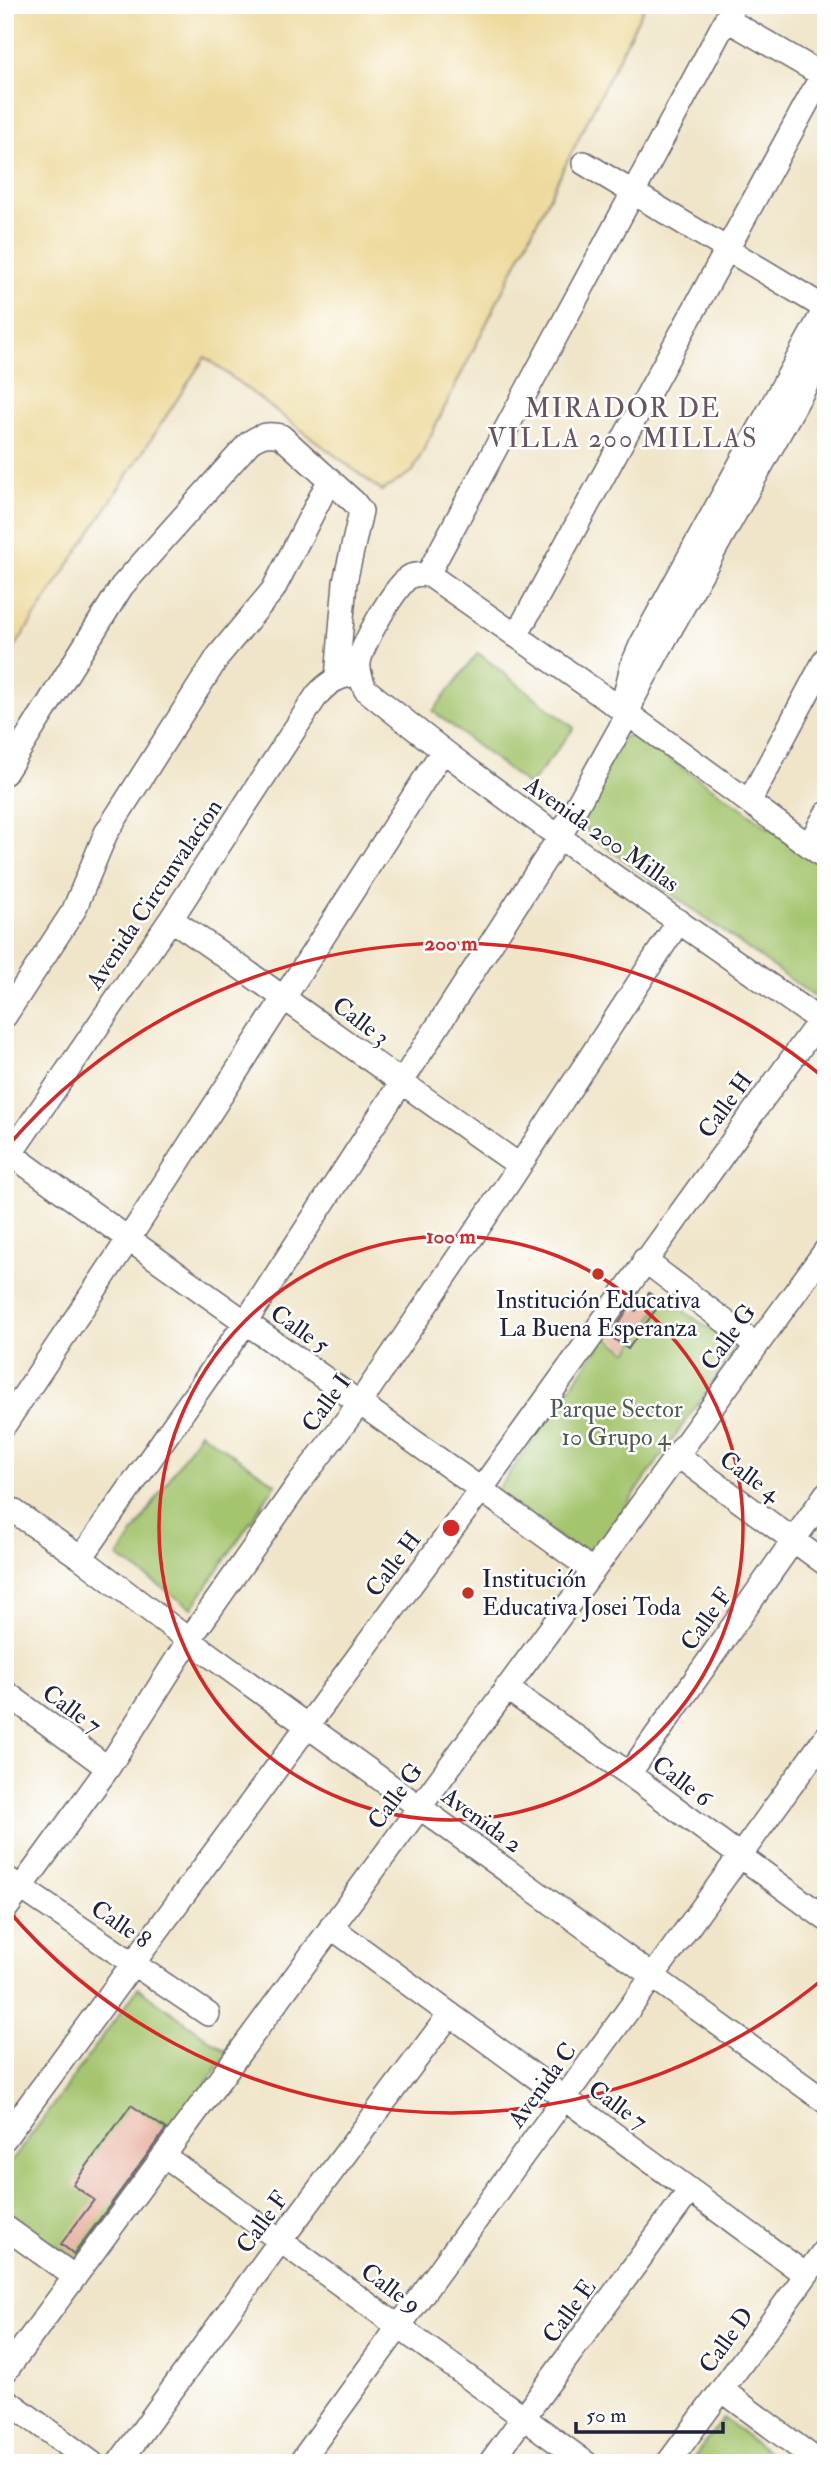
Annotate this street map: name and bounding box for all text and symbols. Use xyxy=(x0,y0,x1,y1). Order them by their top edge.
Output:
district label: MIRADOR DE VILLA 200 MILLAS xyxy=(487,393,759,455)
street label: Avenida 200 Millas xyxy=(517,769,685,899)
street label: Avenida Circunvalacion xyxy=(79,793,230,996)
text: 200 m xyxy=(425,930,478,957)
street label: Calle 3 xyxy=(326,990,396,1053)
street label: Calle H xyxy=(691,1066,760,1144)
text: 100 m xyxy=(426,1223,477,1250)
marker: Institución Educativa La Buena Esperanza xyxy=(590,1266,606,1282)
place label: Institución Educativa La Buena Esperanza xyxy=(496,1285,701,1344)
street label: Calle 5 xyxy=(264,1298,336,1361)
street label: Calle G xyxy=(694,1298,763,1377)
street label: Calle I xyxy=(295,1368,358,1438)
park label: Parque Sector 10 Grupo 4 xyxy=(549,1394,683,1453)
street label: Calle 4 xyxy=(713,1444,787,1509)
centre of rings xyxy=(439,1516,463,1540)
street label: Calle H xyxy=(359,1525,428,1603)
place label: Institución Educativa Josei Toda xyxy=(482,1564,682,1623)
street label: Calle F xyxy=(674,1582,739,1657)
marker: Institución Educativa Josei Toda xyxy=(460,1585,476,1601)
street label: Calle 7 xyxy=(36,1678,107,1741)
street label: Calle 6 xyxy=(646,1749,719,1815)
street label: Calle G xyxy=(361,1757,430,1836)
street label: Avenida 2 xyxy=(434,1780,528,1860)
street label: Calle 8 xyxy=(85,1893,157,1956)
street label: Avenida C xyxy=(501,2037,584,2135)
street label: Calle 7 xyxy=(582,2074,653,2137)
street label: Calle F xyxy=(229,2185,295,2260)
street label: Calle 9 xyxy=(355,2256,427,2321)
street label: Calle E xyxy=(536,2273,603,2349)
street label: Calle D xyxy=(692,2301,761,2379)
scale bar xyxy=(576,2391,722,2435)
text: 50 m xyxy=(586,2402,627,2429)

